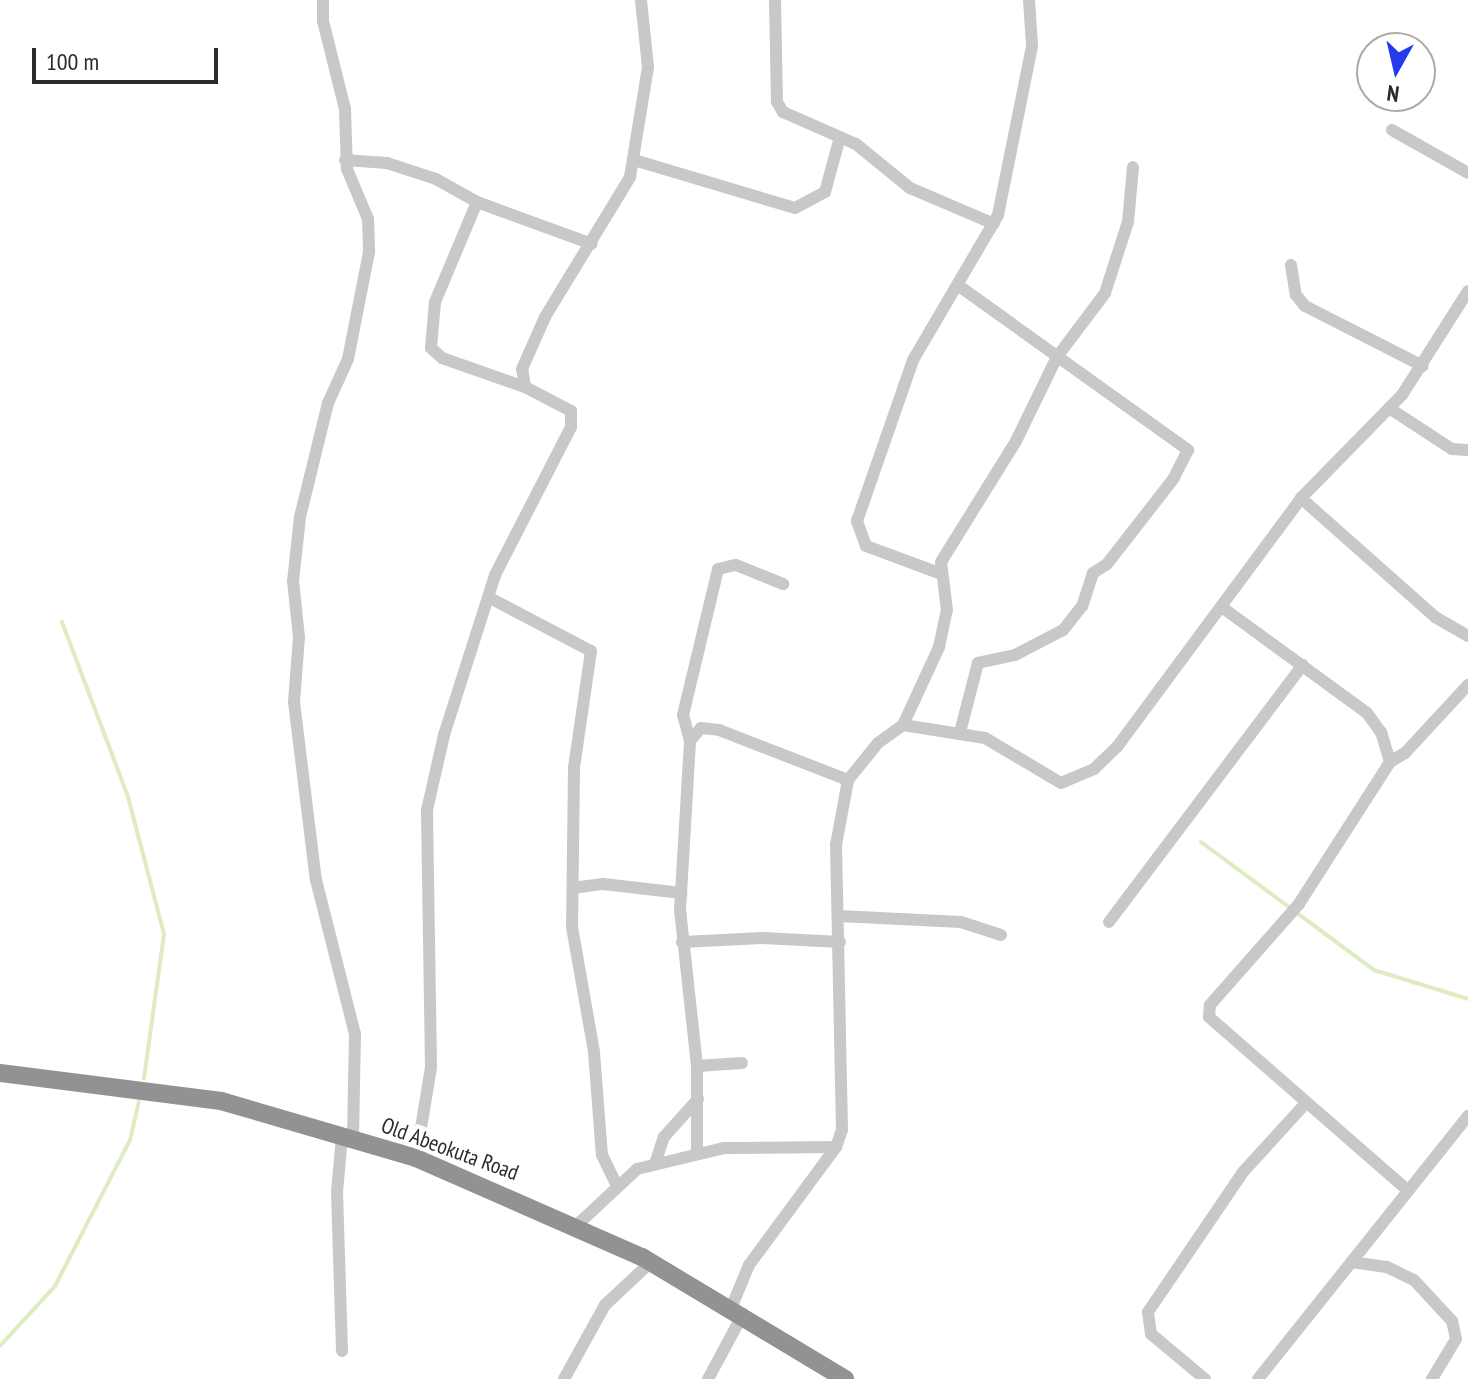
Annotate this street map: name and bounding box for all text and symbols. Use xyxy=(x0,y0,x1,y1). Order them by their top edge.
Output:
scale bar xyxy=(36,32,222,82)
north arrow xyxy=(1356,32,1436,112)
text: 100 m xyxy=(46,46,99,77)
text: N xyxy=(1385,79,1401,108)
street label: Old Abeokuta Road xyxy=(377,1112,523,1186)

